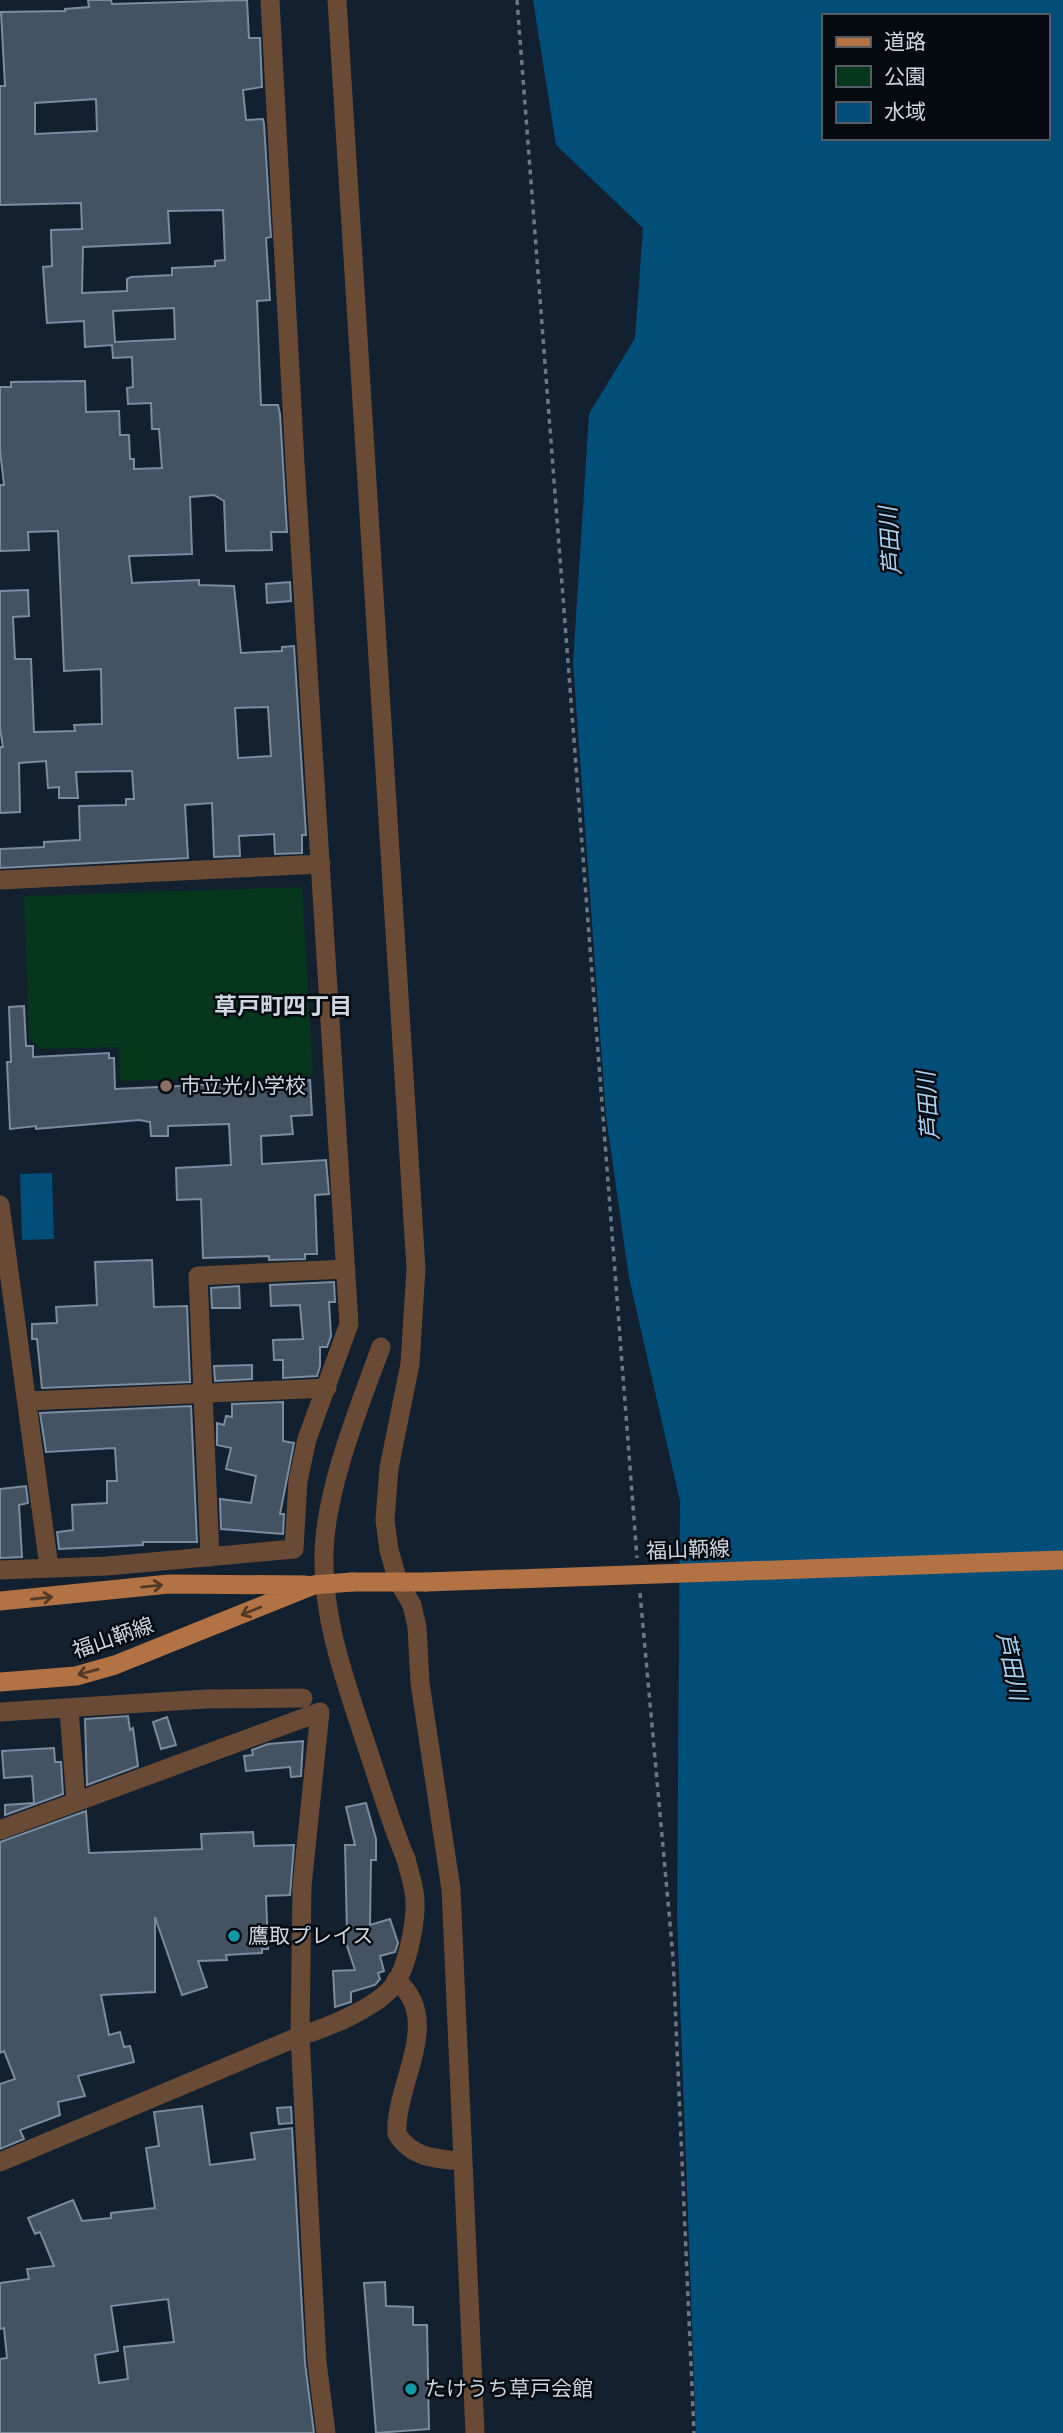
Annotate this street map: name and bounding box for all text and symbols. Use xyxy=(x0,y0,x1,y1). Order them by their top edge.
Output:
legend xyxy=(822,14,1049,140)
text: 道路 xyxy=(884,29,926,55)
text: 公園 xyxy=(884,64,926,90)
text: 水域 xyxy=(884,99,926,125)
water label: 芦田川 xyxy=(873,503,906,576)
district label: 草戸町四丁目 xyxy=(214,992,352,1020)
water label: 芦田川 xyxy=(911,1068,944,1141)
place label: 市立光小学校 xyxy=(180,1073,306,1099)
marker: 市立光小学校 xyxy=(158,1078,174,1094)
street label: 福山鞆線 xyxy=(646,1536,730,1564)
one-way arrow xyxy=(140,1579,162,1592)
one-way arrow xyxy=(30,1591,53,1604)
one-way arrow xyxy=(241,1605,263,1618)
street label: 福山鞆線 xyxy=(69,1612,157,1664)
water label: 芦田川 xyxy=(991,1629,1033,1706)
one-way arrow xyxy=(78,1667,100,1680)
place label: 鷹取プレイス xyxy=(248,1923,373,1949)
marker: 鷹取プレイス xyxy=(226,1928,242,1944)
place label: たけうち草戸会館 xyxy=(425,2376,593,2402)
marker: たけうち草戸会館 xyxy=(403,2381,419,2397)

